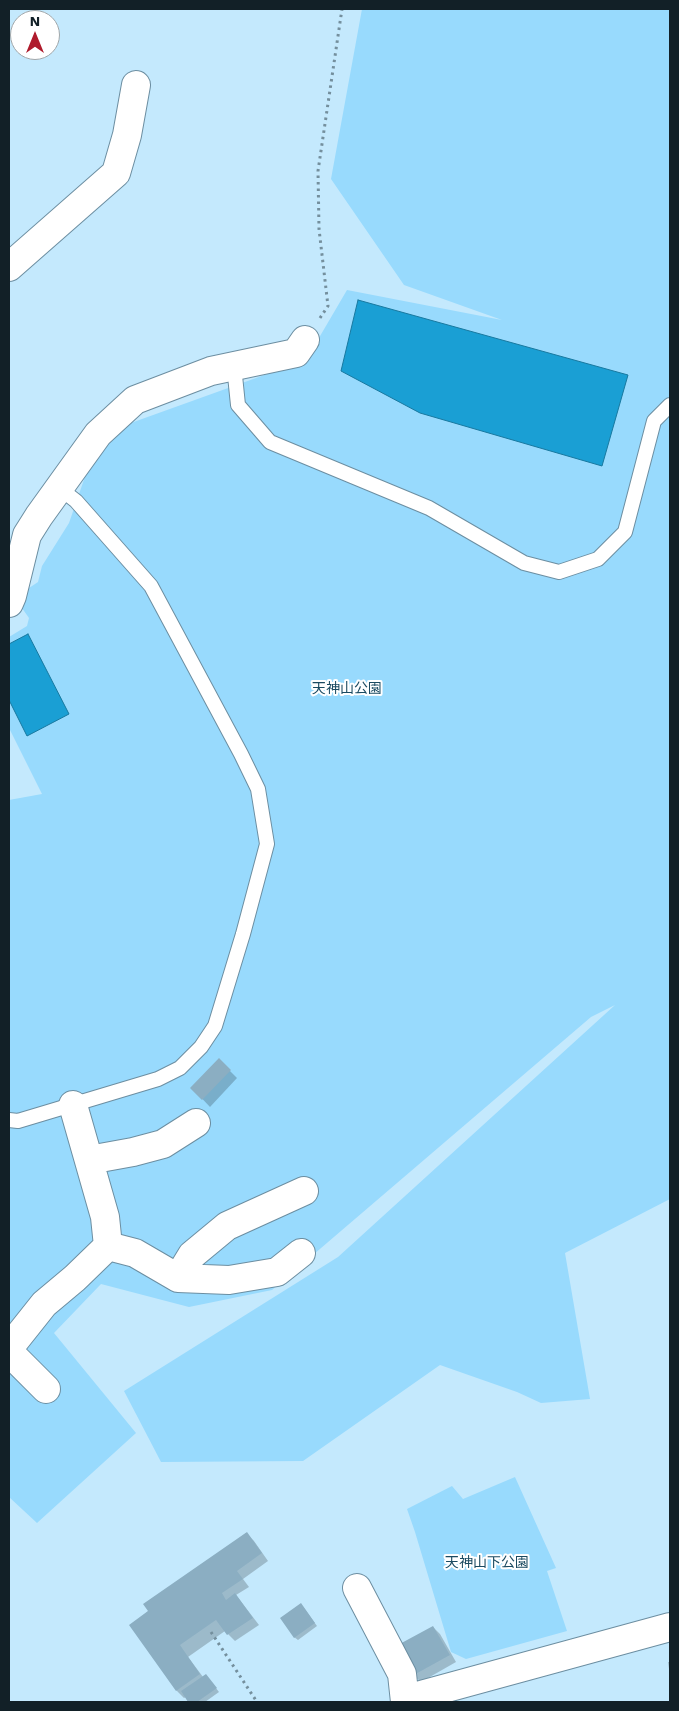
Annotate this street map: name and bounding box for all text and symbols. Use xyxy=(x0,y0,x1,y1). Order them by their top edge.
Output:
north arrow xyxy=(10,10,60,60)
text: N xyxy=(30,13,40,29)
park label: 天神山公園 xyxy=(312,681,382,697)
park label: 天神山下公園 xyxy=(445,1555,529,1571)

